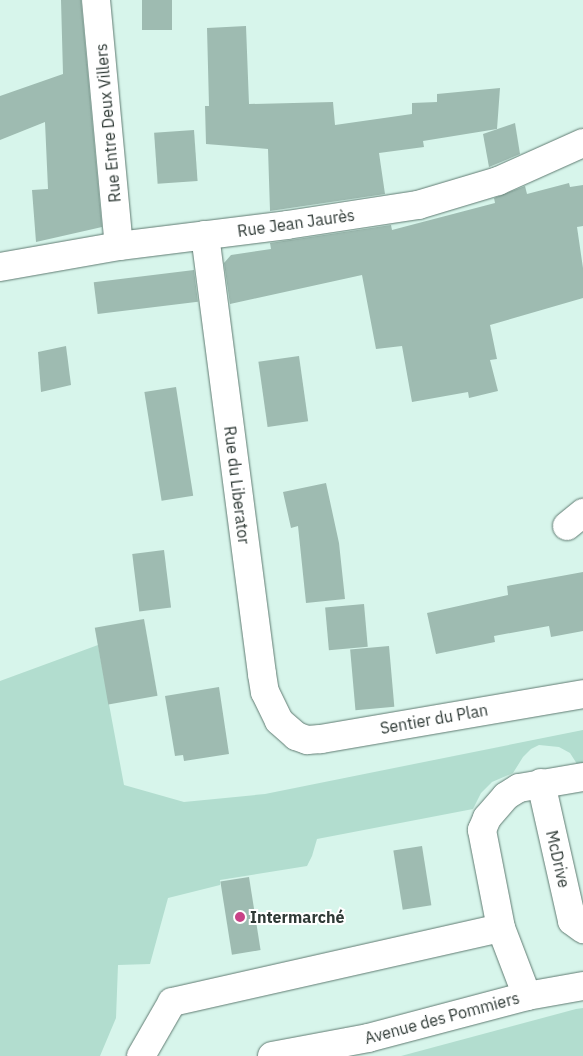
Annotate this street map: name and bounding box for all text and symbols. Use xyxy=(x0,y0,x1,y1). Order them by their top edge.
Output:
street label: Rue Entre Deux Villers xyxy=(91,43,125,203)
street label: Rue Jean Jaurès xyxy=(236,205,356,241)
street label: Rue du Liberator xyxy=(220,425,254,545)
street label: Sentier du Plan xyxy=(379,700,489,738)
street label: McDrive xyxy=(542,828,574,890)
place label: Intermarché xyxy=(250,907,345,927)
marker: Intermarché xyxy=(234,911,246,923)
street label: Avenue des Pommiers xyxy=(362,988,522,1048)

